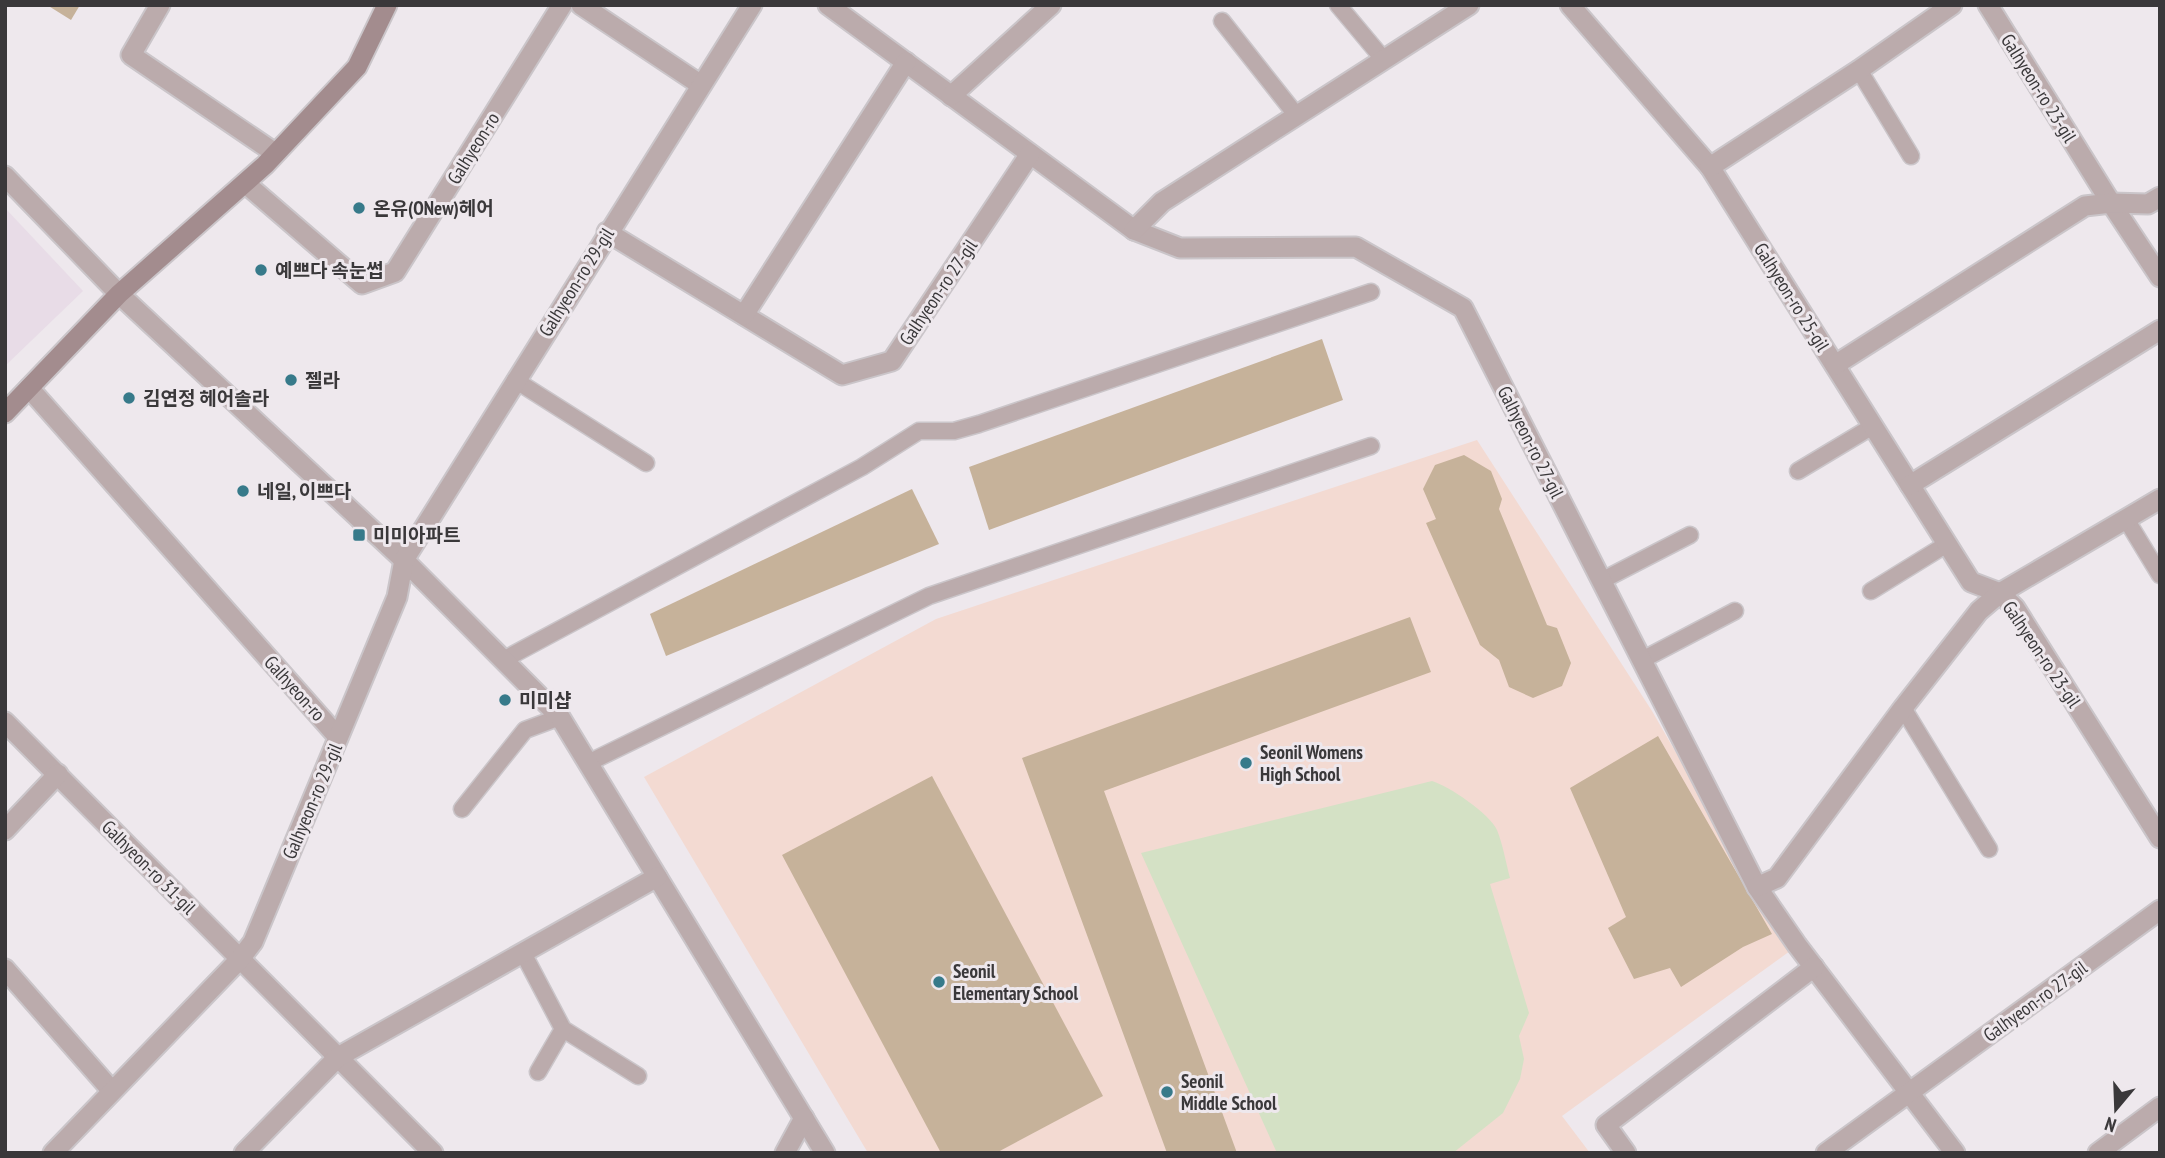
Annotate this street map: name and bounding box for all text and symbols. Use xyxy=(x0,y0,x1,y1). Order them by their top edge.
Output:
street label: Galhyeon-ro 23-gil xyxy=(1996,29,2082,147)
street label: Galhyeon-ro xyxy=(442,108,504,188)
place label: 온유(ONew)헤어 xyxy=(373,196,494,220)
marker: 온유(ONew)헤어 xyxy=(351,200,367,216)
street label: Galhyeon-ro 29-gil xyxy=(533,223,619,341)
street label: Galhyeon-ro 27-gil xyxy=(894,234,983,349)
street label: Galhyeon-ro 25-gil xyxy=(1749,238,1835,356)
place label: 예쁘다 속눈썹 xyxy=(275,258,384,282)
marker: 예쁘다 속눈썹 xyxy=(253,262,269,278)
place label: 젤라 xyxy=(305,368,340,392)
marker: 젤라 xyxy=(283,372,299,388)
street label: Galhyeon-ro 27-gil xyxy=(1492,382,1570,503)
place label: 김연정 헤어솔라 xyxy=(143,386,270,410)
marker: 김연정 헤어솔라 xyxy=(121,390,137,406)
place label: 네일, 이쁘다 xyxy=(257,479,352,503)
marker: 네일, 이쁘다 xyxy=(235,483,251,499)
place label: 미미아파트 xyxy=(373,523,460,547)
marker: 미미아파트 xyxy=(351,527,367,543)
street label: Galhyeon-ro 23-gil xyxy=(1998,596,2087,712)
street label: Galhyeon-ro xyxy=(259,650,331,726)
place label: 미미샵 xyxy=(519,688,571,712)
marker: 미미샵 xyxy=(497,692,513,708)
street label: Galhyeon-ro 29-gil xyxy=(277,739,347,863)
place label: Seonil Womens High School xyxy=(1260,740,1363,786)
marker: Seonil Womens High School xyxy=(1238,755,1254,771)
street label: Galhyeon-ro 31-gil xyxy=(97,815,202,920)
street label: Galhyeon-ro 27-gil xyxy=(1978,955,2092,1047)
place label: Seonil Elementary School xyxy=(953,959,1078,1005)
marker: Seonil Elementary School xyxy=(931,974,947,990)
place label: Seonil Middle School xyxy=(1181,1069,1277,1115)
north arrow xyxy=(2081,1074,2151,1144)
marker: Seonil Middle School xyxy=(1159,1084,1175,1100)
text: N xyxy=(2102,1112,2119,1138)

